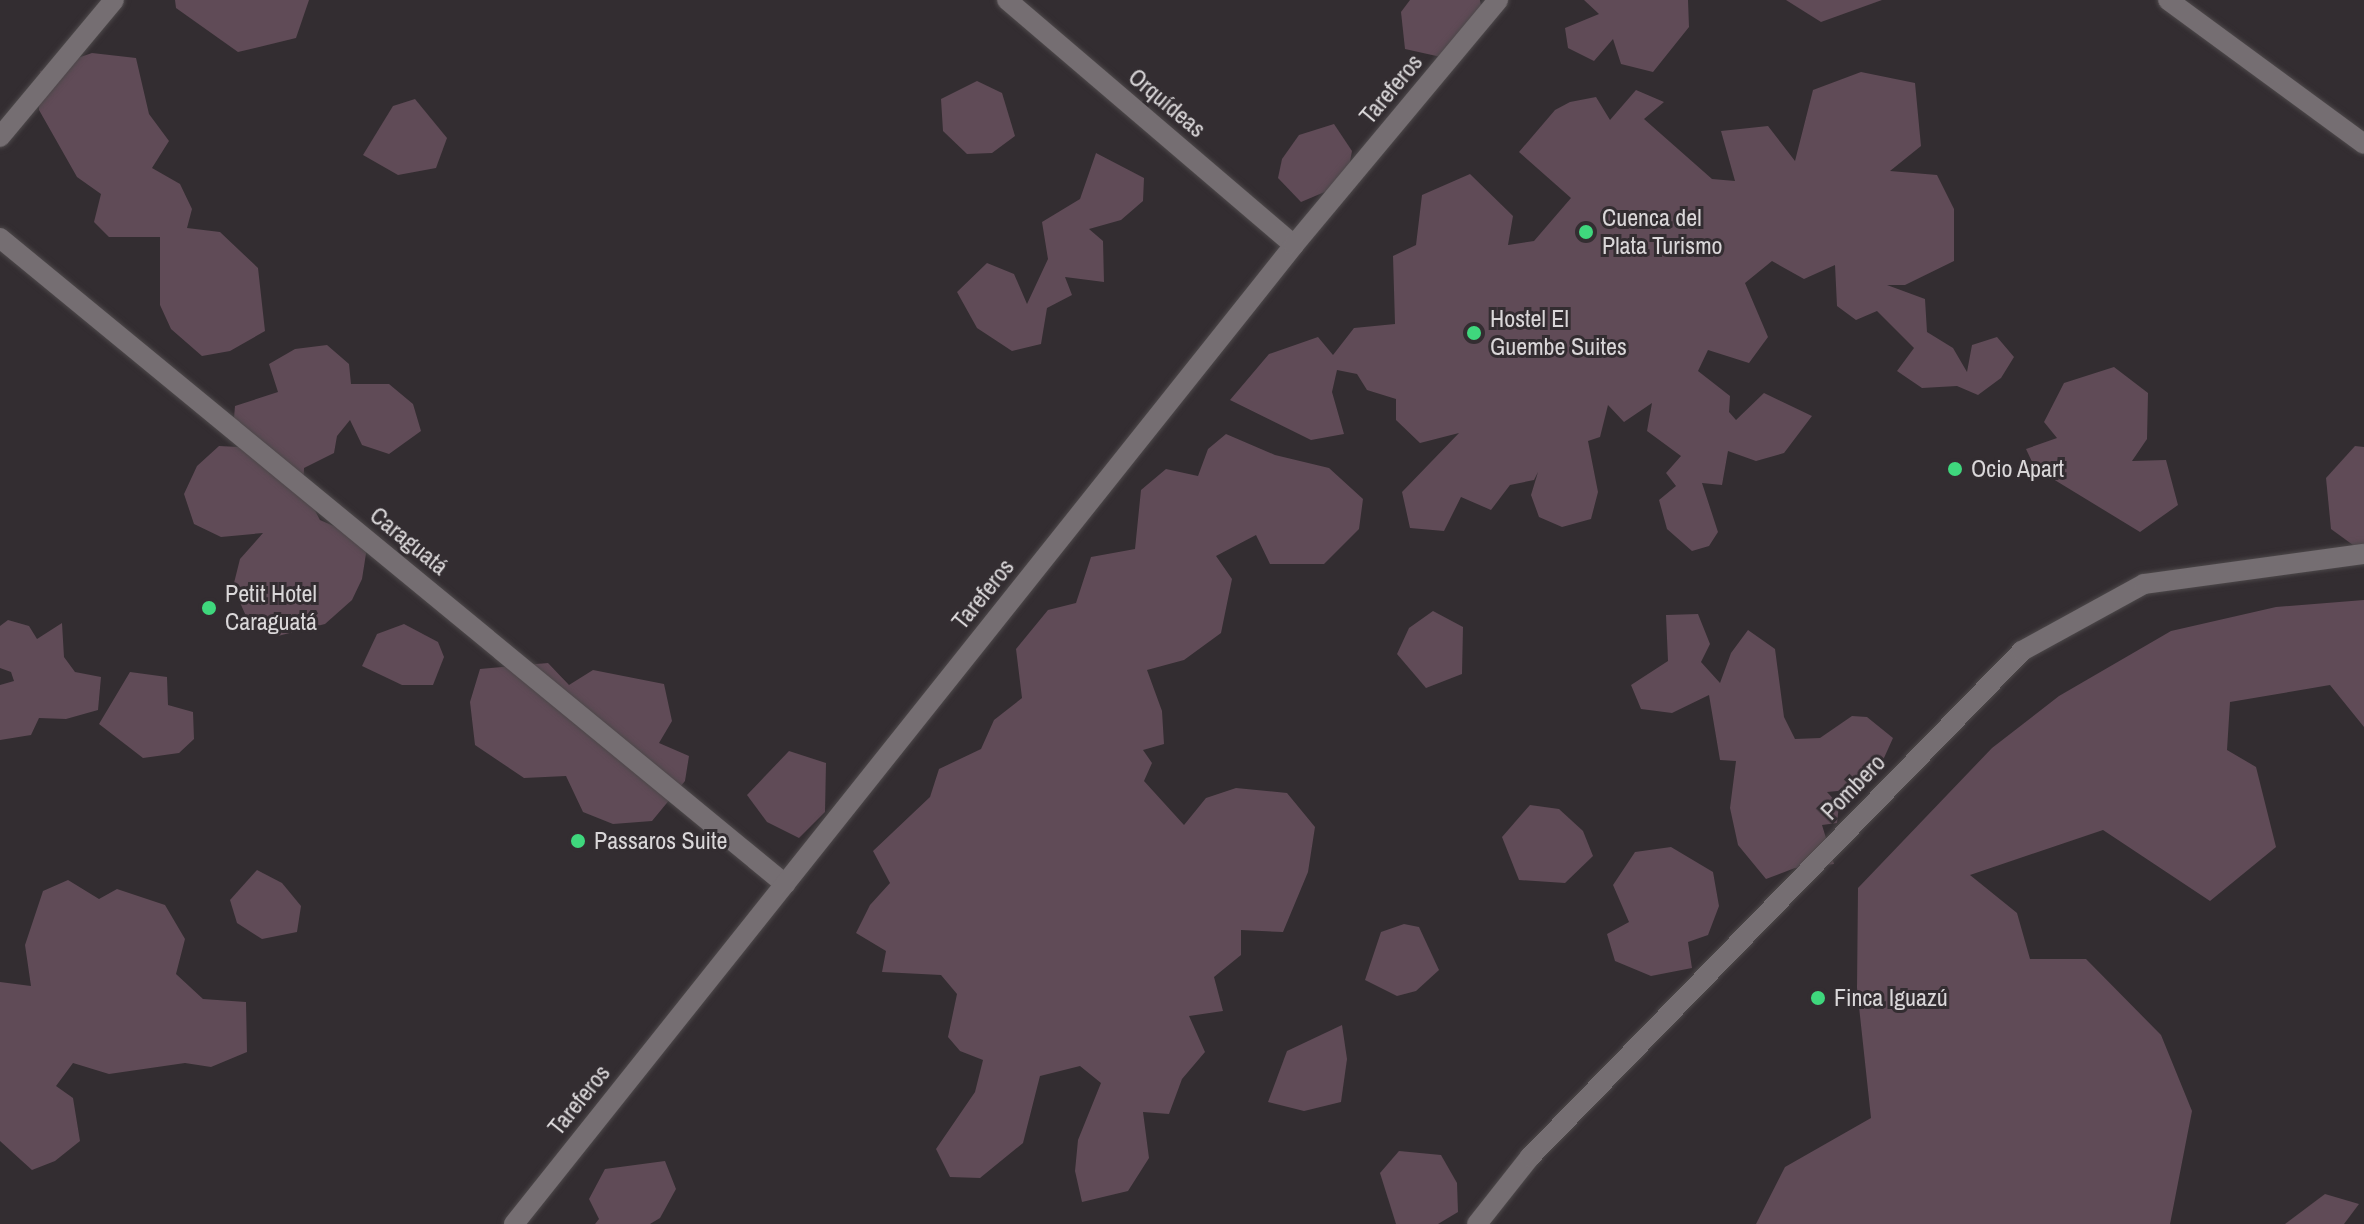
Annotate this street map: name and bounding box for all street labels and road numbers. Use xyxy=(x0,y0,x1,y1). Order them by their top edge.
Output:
street label: Tareferos xyxy=(1353,48,1429,130)
street label: Orquídeas xyxy=(1123,62,1211,144)
street label: Caraguatá xyxy=(364,501,454,581)
street label: Tareferos xyxy=(946,553,1020,635)
street label: Pombero xyxy=(1815,748,1891,826)
street label: Tareferos xyxy=(542,1059,616,1141)

